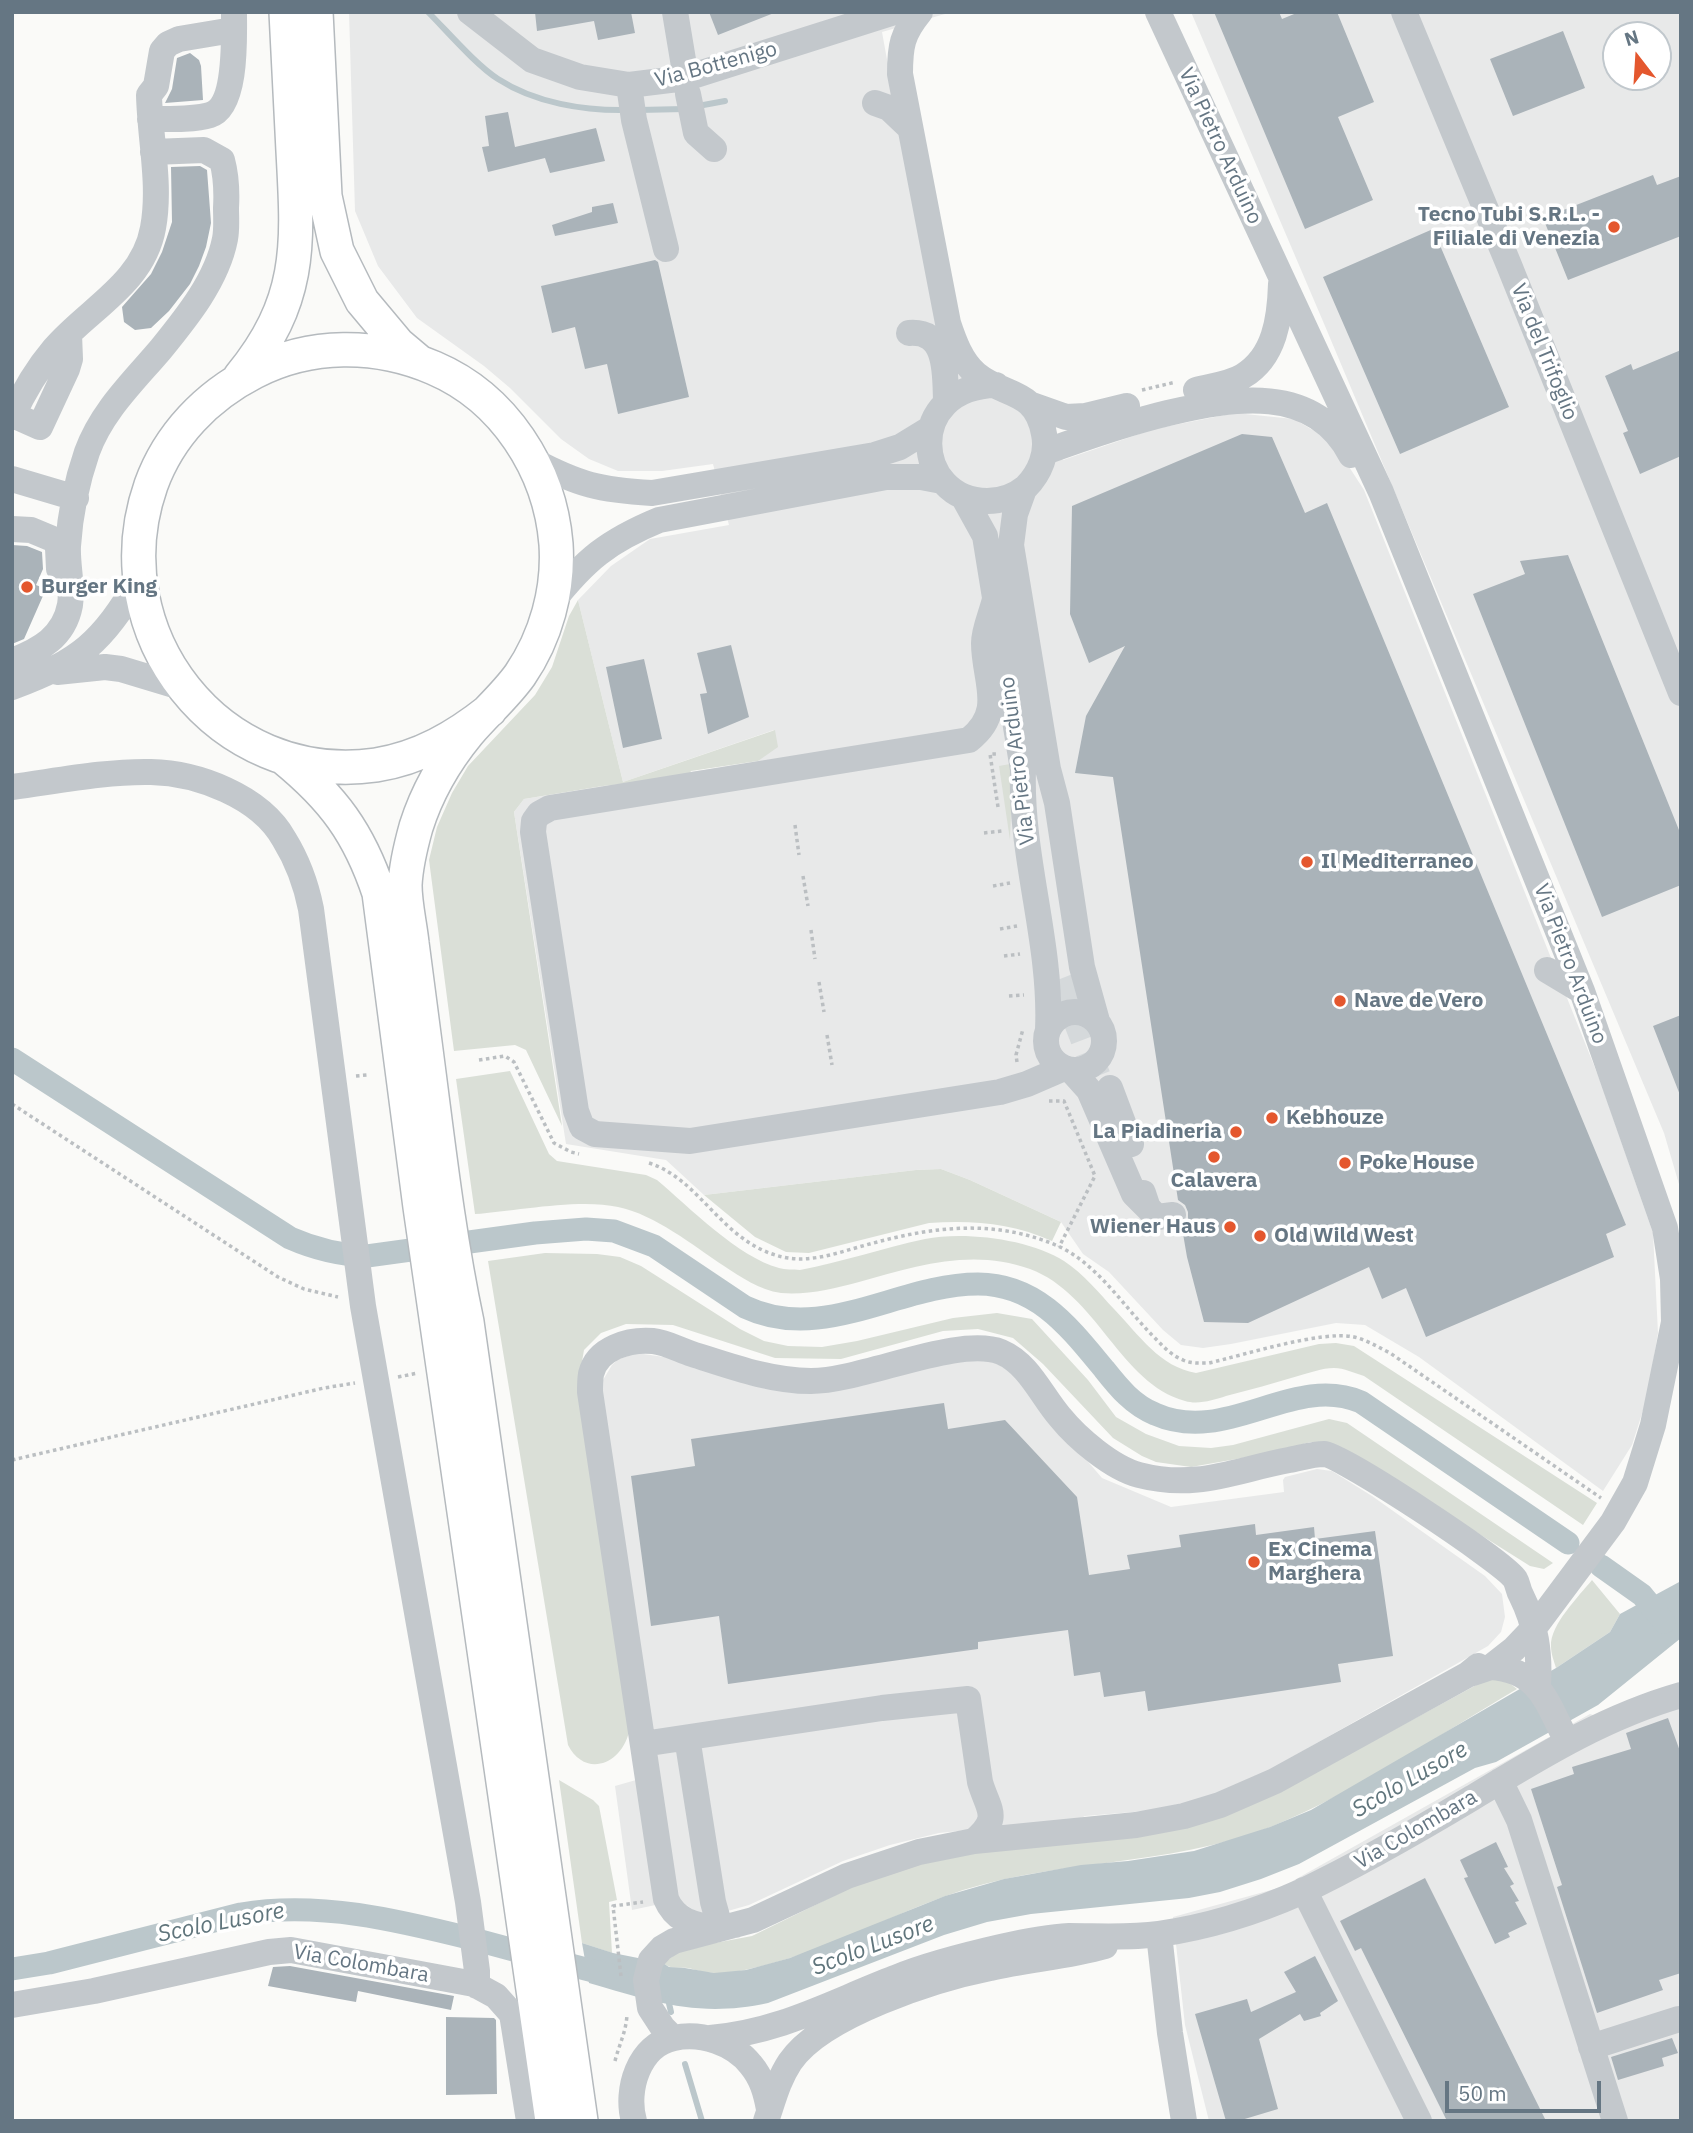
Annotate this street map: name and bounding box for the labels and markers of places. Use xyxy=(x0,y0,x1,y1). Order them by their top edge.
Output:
place label: Tecno Tubi S.R.L. - Filiale di Venezia xyxy=(1418,202,1600,252)
marker: Tecno Tubi S.R.L. - Filiale di Venezia xyxy=(1606,219,1622,235)
place label: Burger King xyxy=(41,574,157,600)
marker: Burger King xyxy=(19,579,35,595)
place label: Il Mediterraneo xyxy=(1321,849,1474,875)
marker: Il Mediterraneo xyxy=(1299,854,1315,870)
place label: Nave de Vero xyxy=(1354,988,1483,1014)
marker: Nave de Vero xyxy=(1332,993,1348,1009)
place label: Kebhouze xyxy=(1286,1105,1384,1131)
marker: Kebhouze xyxy=(1264,1110,1280,1126)
place label: La Piadineria xyxy=(1093,1119,1222,1145)
marker: La Piadineria xyxy=(1228,1124,1244,1140)
marker: Calavera xyxy=(1206,1149,1222,1165)
place label: Poke House xyxy=(1359,1150,1474,1176)
marker: Poke House xyxy=(1337,1155,1353,1171)
place label: Calavera xyxy=(1171,1168,1257,1194)
place label: Wiener Haus xyxy=(1090,1214,1216,1240)
marker: Wiener Haus xyxy=(1222,1219,1238,1235)
place label: Old Wild West xyxy=(1274,1223,1414,1249)
marker: Old Wild West xyxy=(1252,1228,1268,1244)
place label: Ex Cinema Marghera xyxy=(1268,1537,1372,1587)
marker: Ex Cinema Marghera xyxy=(1246,1554,1262,1570)

